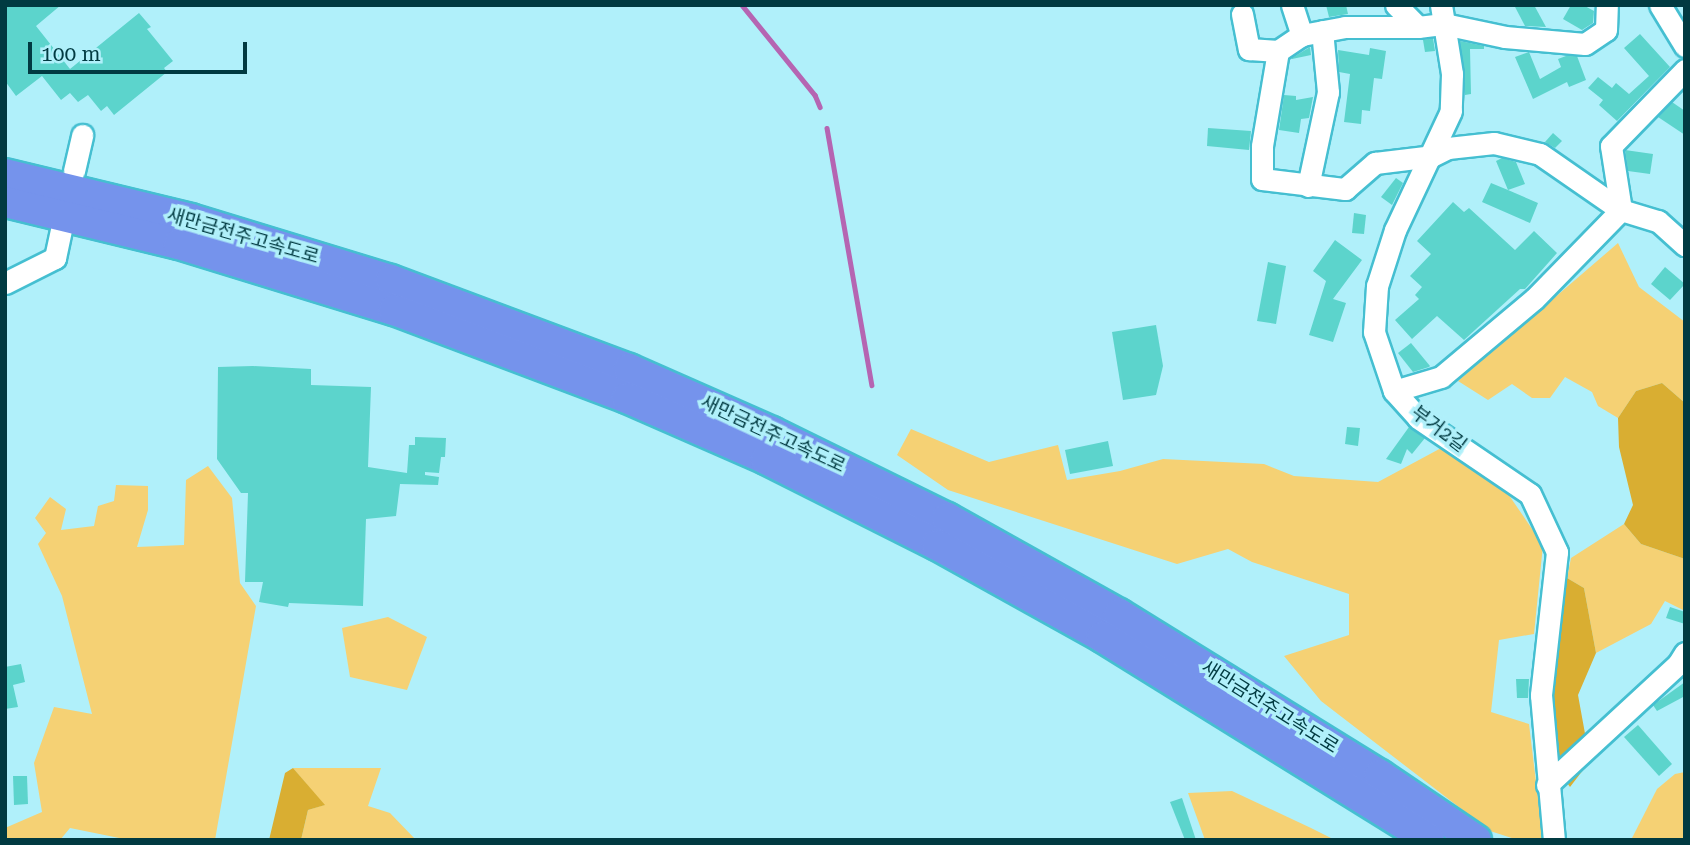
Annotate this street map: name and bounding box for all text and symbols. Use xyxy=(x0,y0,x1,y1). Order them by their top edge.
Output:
scale bar xyxy=(32,28,250,72)
text: 100 m xyxy=(41,42,101,66)
street label: 새만금전주고속도로 xyxy=(164,203,322,269)
street label: 새만금전주고속도로 xyxy=(697,390,849,478)
street label: 부거2길 xyxy=(1407,401,1471,457)
street label: 새만금전주고속도로 xyxy=(1197,656,1343,758)

